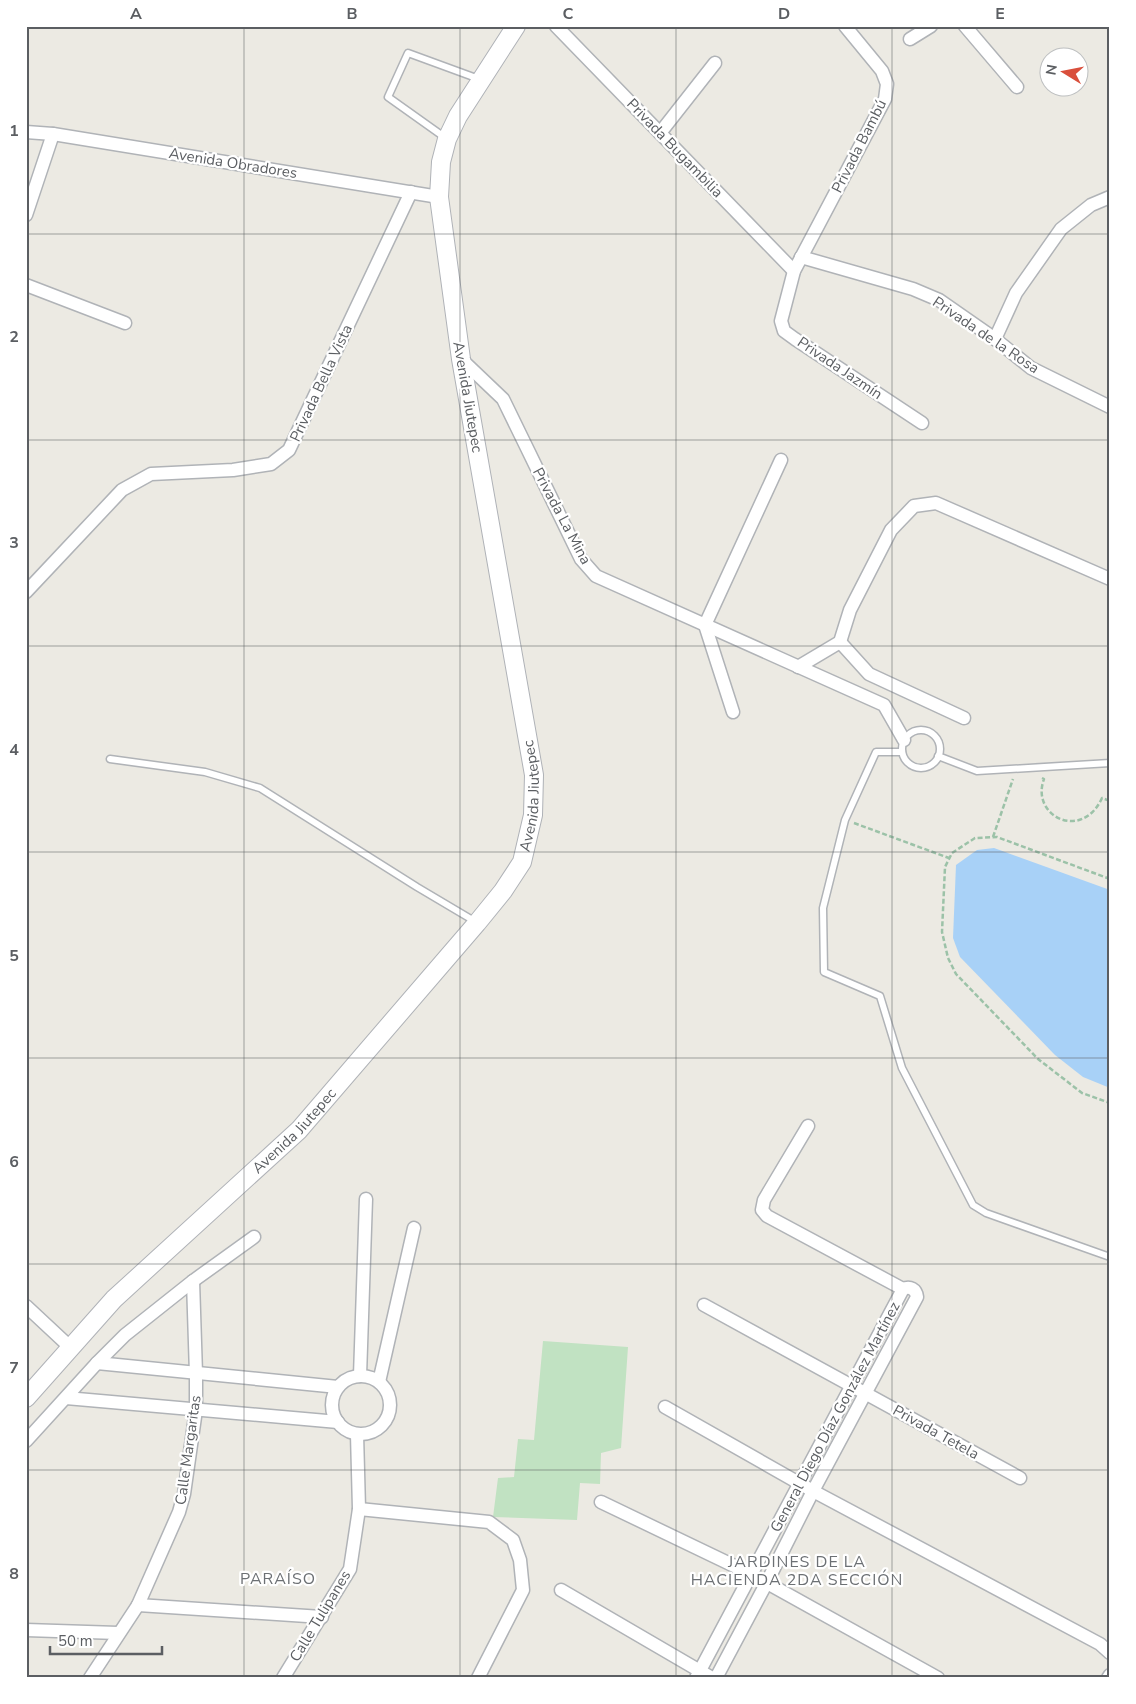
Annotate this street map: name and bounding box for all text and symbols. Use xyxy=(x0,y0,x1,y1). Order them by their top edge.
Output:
text: A xyxy=(130,3,142,25)
text: B xyxy=(346,3,358,25)
text: C xyxy=(563,3,574,25)
text: D xyxy=(778,3,790,25)
text: E xyxy=(995,3,1005,25)
north arrow xyxy=(1038,48,1088,98)
text: N xyxy=(1041,63,1062,77)
street label: Privada Bugambilia xyxy=(622,94,728,202)
street label: Privada Bambú xyxy=(827,96,891,196)
text: 1 xyxy=(9,120,19,142)
street label: Avenida Obradores xyxy=(167,143,299,183)
street label: Privada de la Rosa xyxy=(929,292,1043,378)
street label: Privada Bella Vista xyxy=(285,321,357,445)
text: 2 xyxy=(9,326,19,348)
street label: Privada Jazmín xyxy=(793,332,887,404)
street label: Avenida Jiutepec xyxy=(448,340,488,454)
street label: Privada La Mina xyxy=(528,464,596,568)
text: 3 xyxy=(9,532,19,554)
text: 4 xyxy=(9,739,19,761)
street label: Avenida Jiutepec xyxy=(515,739,544,854)
text: 5 xyxy=(9,945,19,967)
street label: Avenida Jiutepec xyxy=(248,1084,341,1178)
text: 6 xyxy=(9,1151,19,1173)
street label: General Diego Díaz González Martínez xyxy=(766,1298,904,1536)
text: 7 xyxy=(9,1357,19,1379)
street label: Calle Margaritas xyxy=(170,1394,206,1506)
street label: Privada Tetela xyxy=(889,1400,983,1464)
district label: JARDINES DE LA HACIENDA 2DA SECCIÓN xyxy=(691,1551,903,1591)
text: 8 xyxy=(9,1563,19,1585)
street label: Calle Tulipanes xyxy=(285,1567,355,1665)
district label: PARAÍSO xyxy=(240,1568,316,1590)
scale bar xyxy=(50,1624,162,1656)
text: 50 m xyxy=(58,1631,93,1651)

